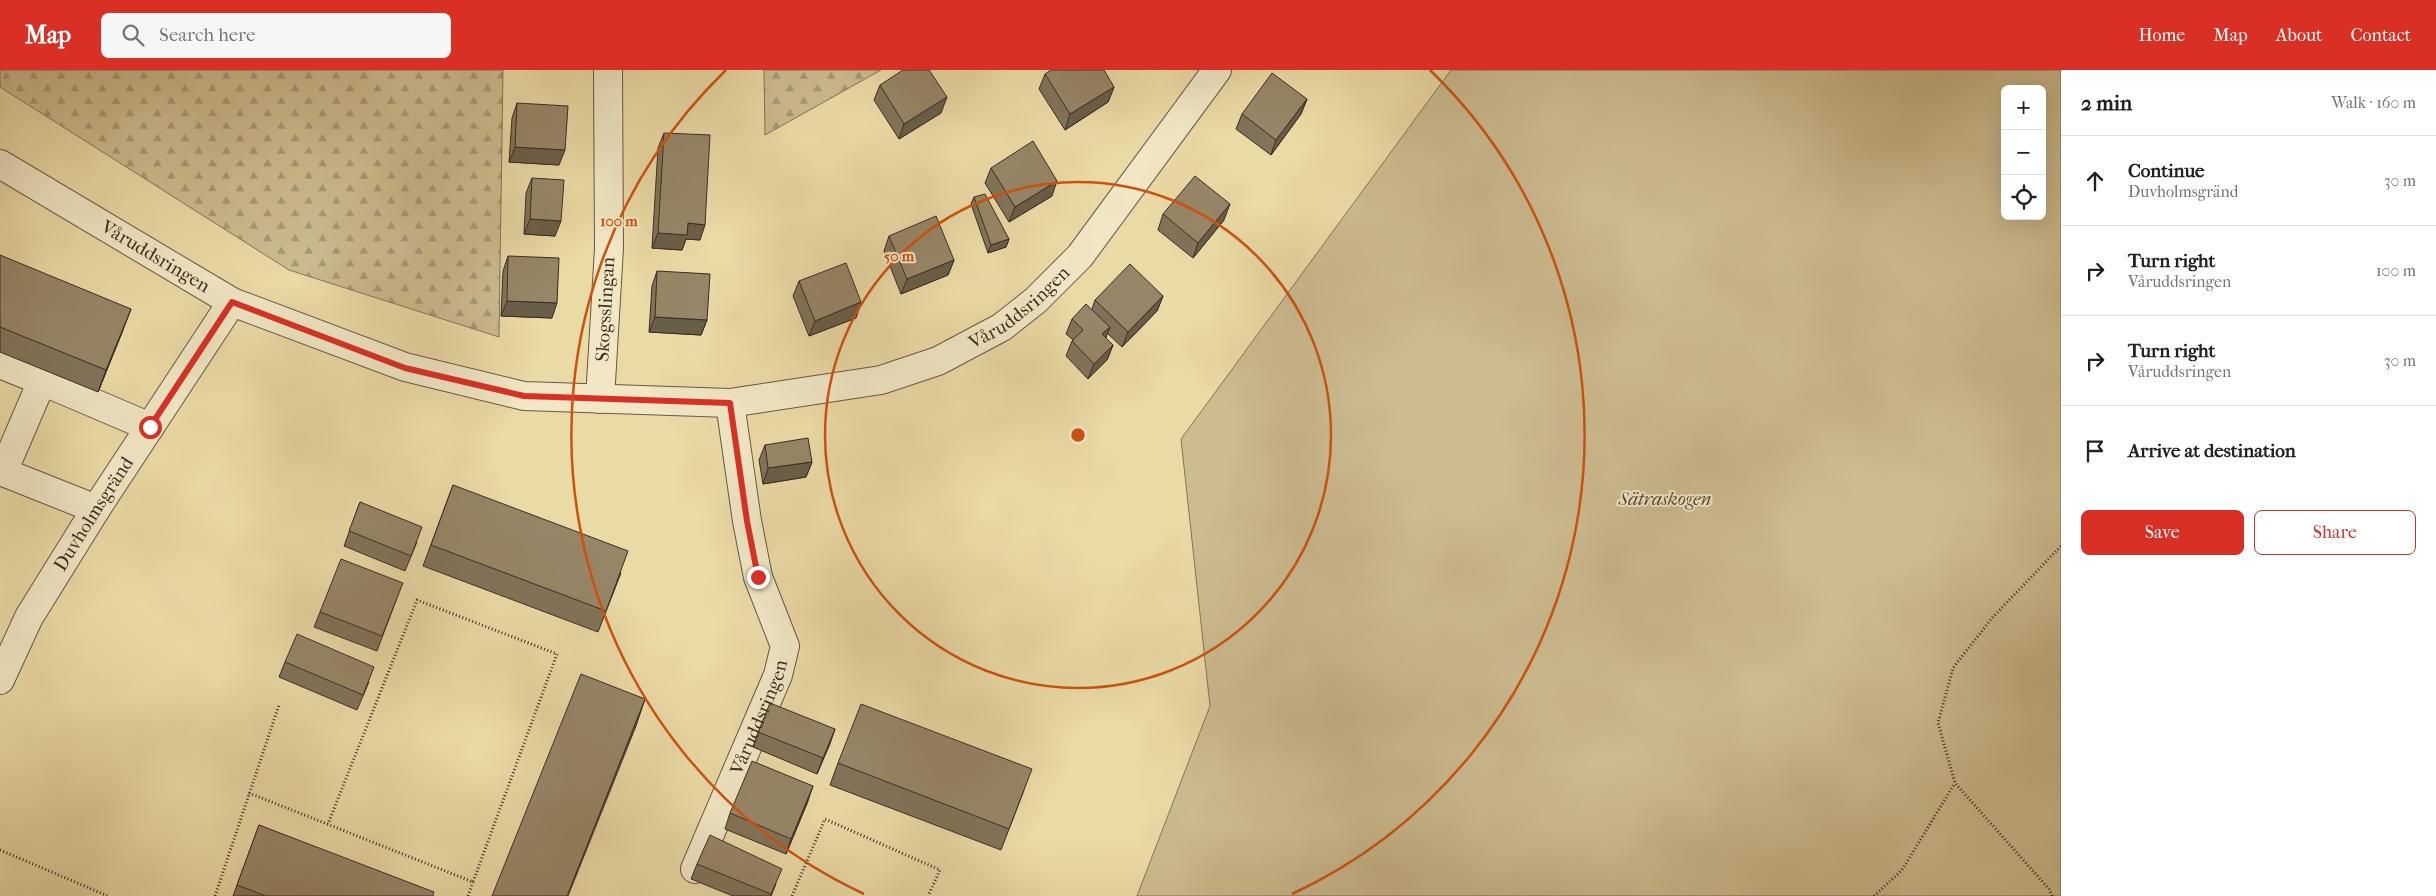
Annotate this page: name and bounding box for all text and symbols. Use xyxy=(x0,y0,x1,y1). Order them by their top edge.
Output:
search box xyxy=(101,13,451,58)
text: Map xyxy=(25,21,71,49)
icon: search xyxy=(119,21,147,49)
text: Search here xyxy=(159,24,255,46)
text: Home xyxy=(2138,25,2185,46)
text: Map xyxy=(2213,25,2248,46)
text: About xyxy=(2276,25,2322,46)
text: Contact xyxy=(2350,25,2411,46)
map controls xyxy=(2001,85,2046,220)
button: + xyxy=(2001,85,2046,130)
text: 2 min xyxy=(2081,91,2132,115)
text: Walk · 160 m xyxy=(2331,93,2416,112)
button: − xyxy=(2001,130,2046,175)
text: Continue xyxy=(2128,160,2204,182)
icon: ahead xyxy=(2081,167,2109,195)
text: 30 m xyxy=(2384,171,2416,190)
button: locate xyxy=(2001,175,2046,220)
text: Duvholmsgränd xyxy=(2128,182,2238,201)
text: 100 m xyxy=(600,212,638,230)
street label: Våruddsringen xyxy=(96,215,214,297)
text: 50 m xyxy=(884,247,915,265)
text: Turn right xyxy=(2128,250,2215,272)
street label: Skogsslingan xyxy=(591,256,619,362)
icon: right xyxy=(2081,257,2109,285)
text: 100 m xyxy=(2376,261,2416,280)
street label: Våruddsringen xyxy=(964,262,1074,354)
text: Våruddsringen xyxy=(2128,272,2231,291)
text: Turn right xyxy=(2128,340,2215,362)
icon: right xyxy=(2081,347,2109,375)
text: 30 m xyxy=(2384,351,2416,370)
text: Våruddsringen xyxy=(2128,362,2231,381)
route start xyxy=(139,416,162,439)
centre of rings xyxy=(1069,426,1087,444)
icon: arrive xyxy=(2081,437,2109,465)
text: Arrive at destination xyxy=(2128,440,2296,462)
street label: Duvholmsgränd xyxy=(49,452,139,575)
park label: Sätraskogen xyxy=(1618,488,1711,510)
button: Save xyxy=(2081,510,2244,555)
button: Share xyxy=(2254,510,2416,555)
route end xyxy=(747,566,770,589)
street label: Våruddsringen xyxy=(725,658,792,779)

